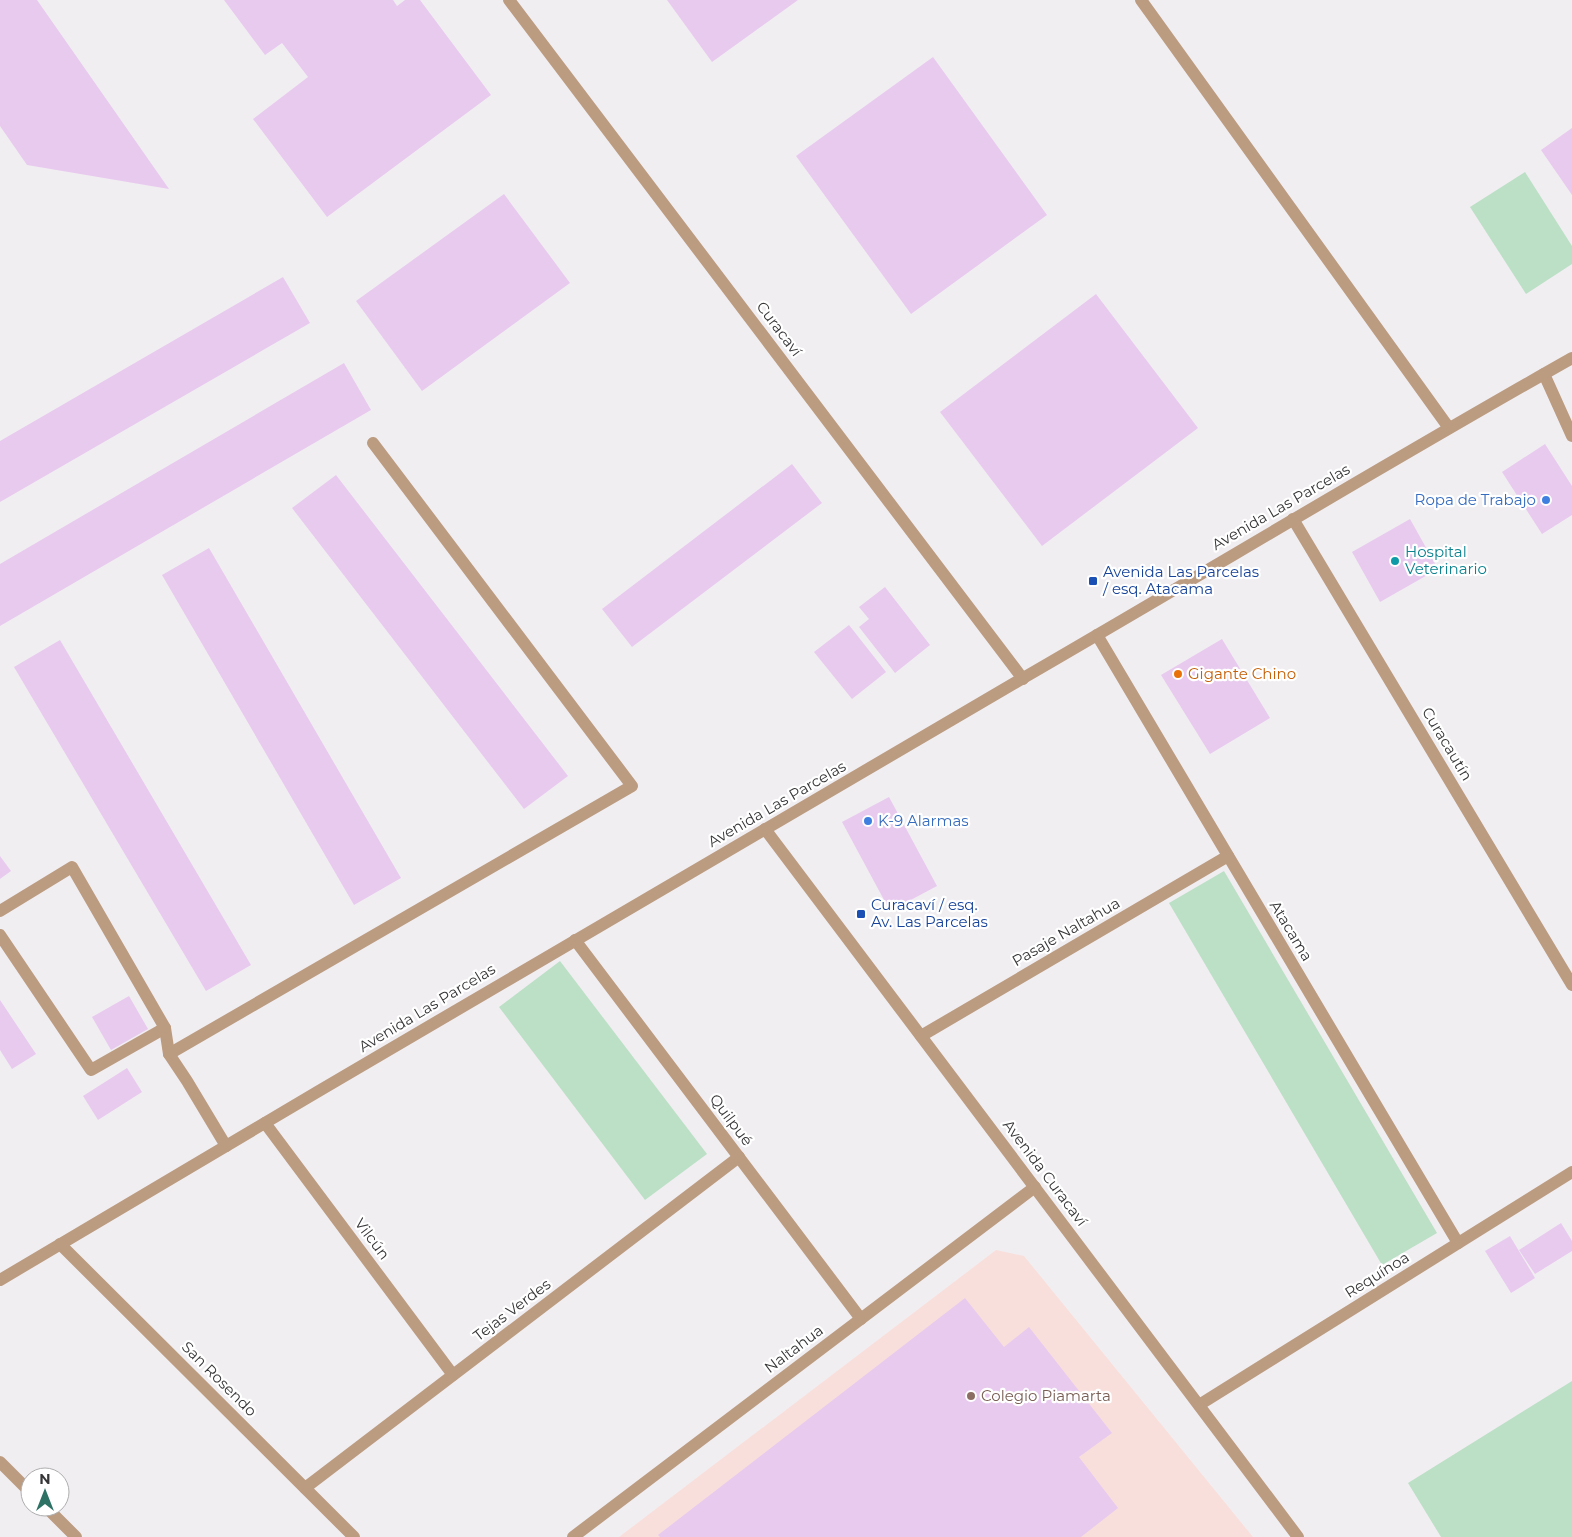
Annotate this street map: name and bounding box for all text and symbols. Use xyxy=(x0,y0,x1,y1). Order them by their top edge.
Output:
street label: Curacaví xyxy=(753,297,807,361)
street label: Avenida Las Parcelas xyxy=(1208,459,1353,554)
place label: Ropa de Trabajo xyxy=(1415,490,1536,509)
marker: Ropa de Trabajo xyxy=(1540,494,1552,506)
place label: Hospital Veterinario xyxy=(1405,542,1487,578)
marker: Hospital Veterinario xyxy=(1389,555,1401,567)
place label: Avenida Las Parcelas / esq. Atacama xyxy=(1102,562,1259,598)
marker: Avenida Las Parcelas / esq. Atacama xyxy=(1087,575,1099,587)
place label: Gigante Chino xyxy=(1188,664,1296,683)
marker: Gigante Chino xyxy=(1172,668,1184,680)
street label: Curacautín xyxy=(1418,704,1477,784)
street label: Avenida Las Parcelas xyxy=(704,756,849,851)
place label: K-9 Alarmas xyxy=(878,811,969,830)
marker: K-9 Alarmas xyxy=(862,815,874,827)
street label: Pasaje Naltahua xyxy=(1008,893,1123,970)
place label: Curacaví / esq. Av. Las Parcelas xyxy=(871,895,988,931)
street label: Atacama xyxy=(1266,897,1317,965)
marker: Curacaví / esq. Av. Las Parcelas xyxy=(855,908,867,920)
street label: Avenida Las Parcelas xyxy=(355,959,499,1056)
street label: Quilpué xyxy=(706,1090,757,1149)
street label: Avenida Curacaví xyxy=(999,1116,1092,1230)
street label: Vilcún xyxy=(351,1214,394,1263)
street label: Requínoa xyxy=(1341,1247,1413,1302)
street label: Tejas Verdes xyxy=(469,1274,554,1345)
street label: Naltahua xyxy=(761,1320,827,1377)
street label: San Rosendo xyxy=(178,1337,261,1420)
place label: Colegio Piamarta xyxy=(981,1386,1111,1405)
marker: Colegio Piamarta xyxy=(965,1390,977,1402)
north arrow xyxy=(20,1467,70,1517)
text: N xyxy=(39,1470,51,1488)

